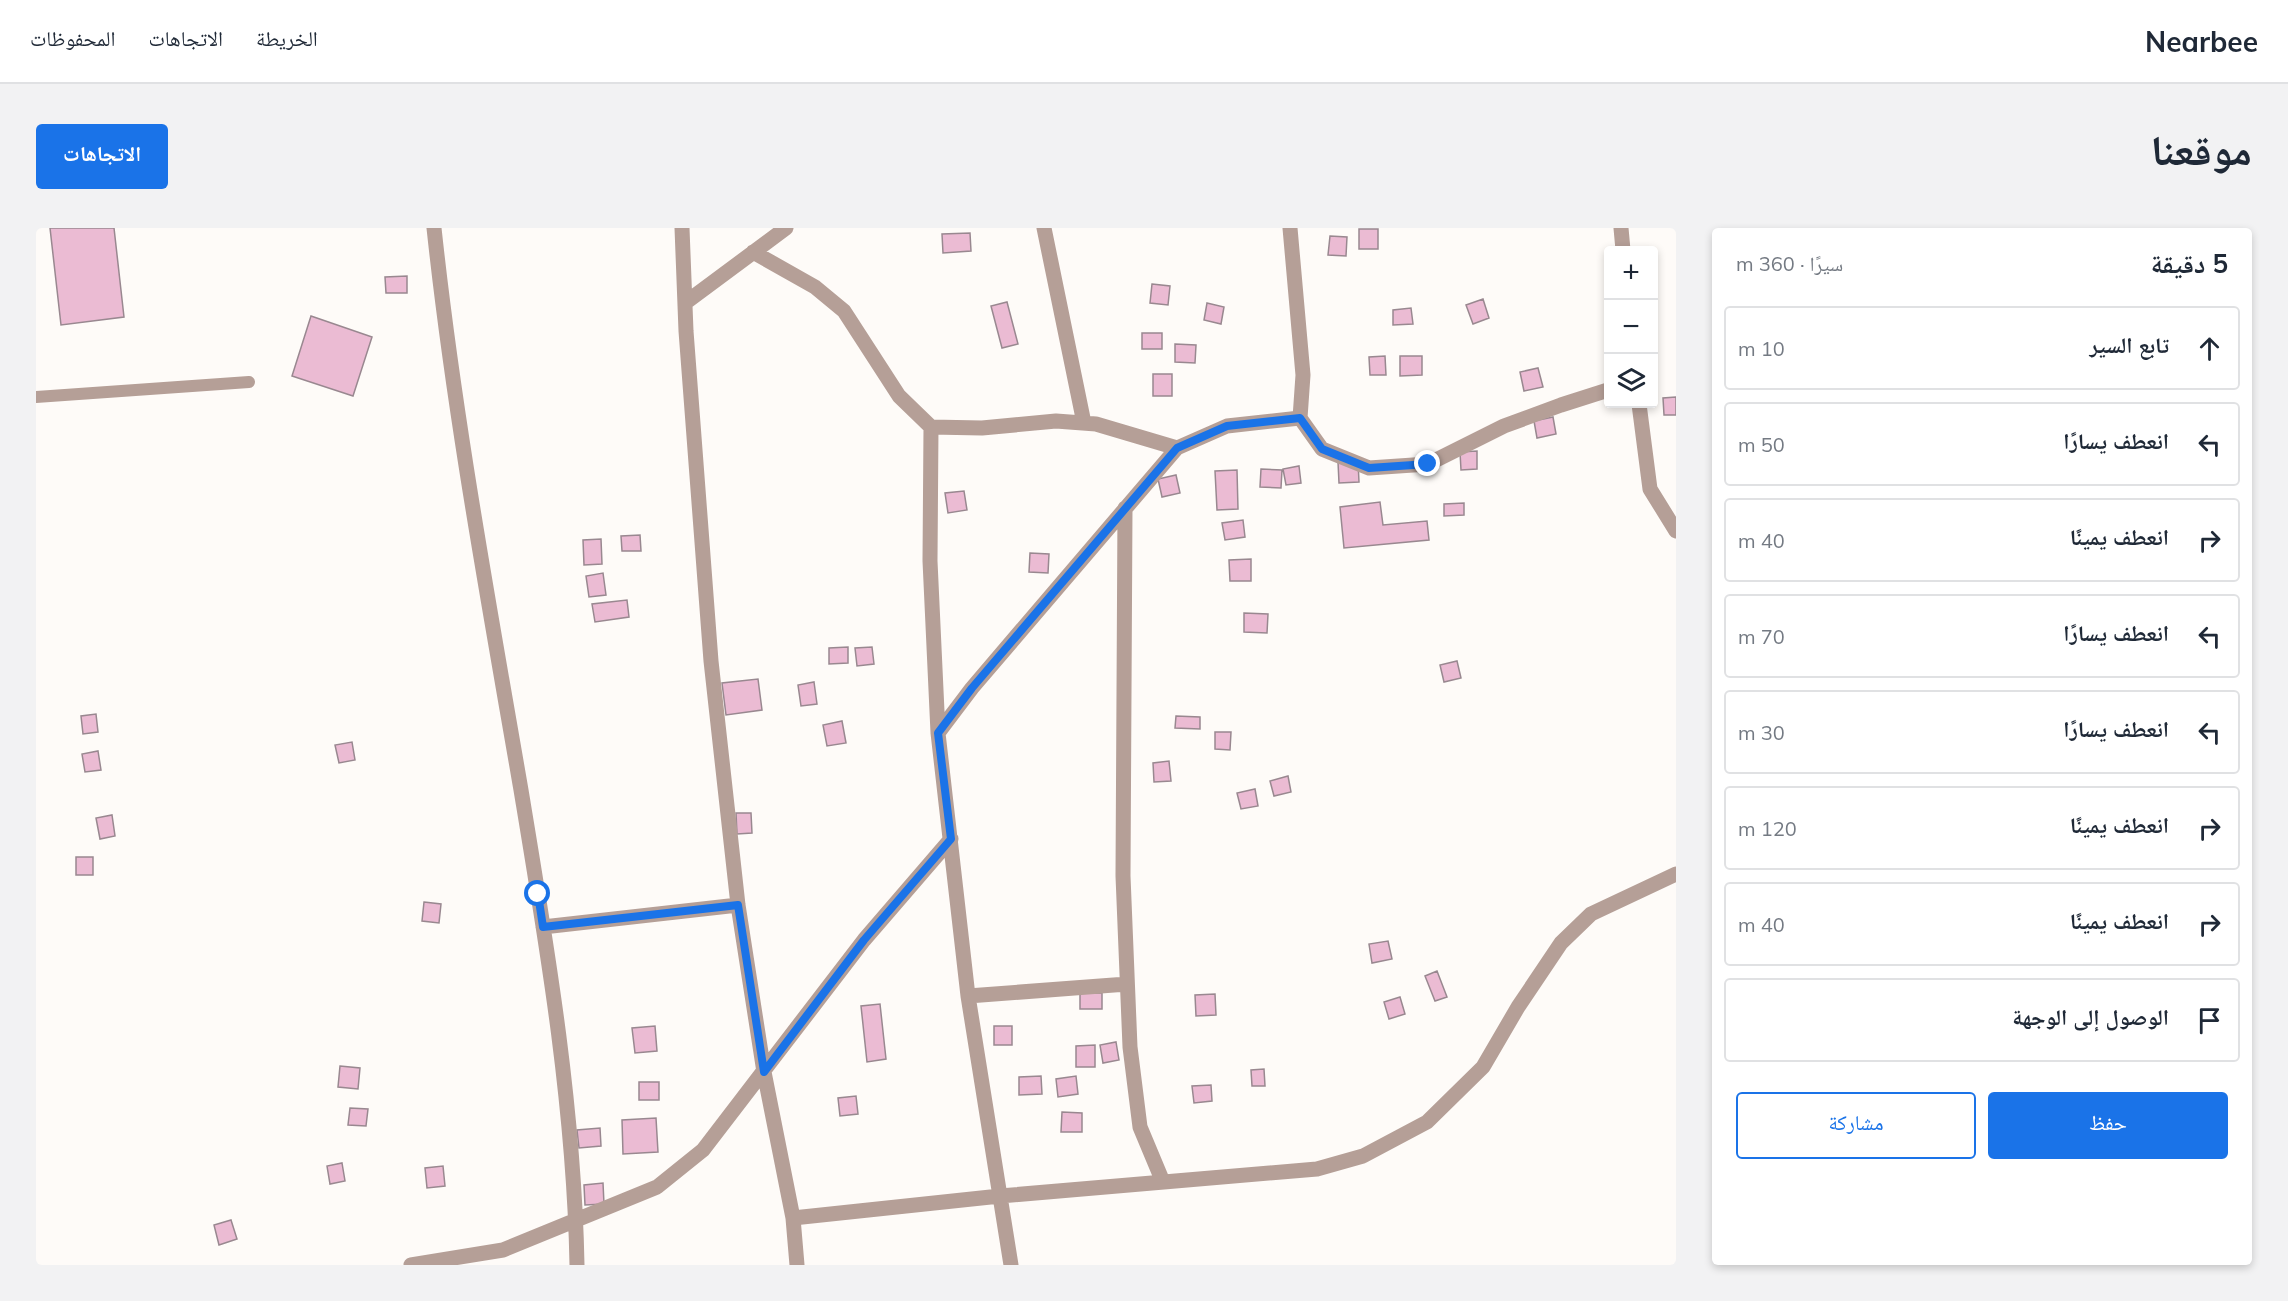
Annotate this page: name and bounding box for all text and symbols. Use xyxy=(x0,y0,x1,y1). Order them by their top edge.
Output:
text: Nearbee xyxy=(2145,24,2258,59)
text: المحفوظات xyxy=(30,25,115,51)
text: الاتجاهات xyxy=(148,25,223,51)
text: الخريطة xyxy=(256,25,318,51)
text: موقعنا xyxy=(2151,123,2252,176)
button: الاتجاهات xyxy=(36,124,168,189)
map controls xyxy=(1604,246,1658,408)
button: + xyxy=(1604,246,1658,300)
text: 5 دقيقة xyxy=(2151,247,2228,280)
text: سيرًا · 360 m xyxy=(1736,251,1843,276)
button: − xyxy=(1604,300,1658,354)
text: تابع السير xyxy=(2090,331,2169,359)
icon: ahead xyxy=(2193,332,2226,365)
text: 10 m xyxy=(1738,336,1785,361)
button: layers xyxy=(1604,354,1658,408)
text: انعطف يسارًا xyxy=(2063,427,2169,455)
icon: left xyxy=(2193,428,2226,461)
text: 50 m xyxy=(1738,432,1785,457)
route end xyxy=(1414,450,1440,476)
text: انعطف يمينًا xyxy=(2070,523,2169,551)
icon: right xyxy=(2193,524,2226,557)
text: 40 m xyxy=(1738,528,1785,553)
text: انعطف يسارًا xyxy=(2063,619,2169,647)
icon: left xyxy=(2193,620,2226,653)
text: 70 m xyxy=(1738,624,1785,649)
text: انعطف يسارًا xyxy=(2063,715,2169,743)
icon: left xyxy=(2193,716,2226,749)
text: 30 m xyxy=(1738,720,1785,745)
text: انعطف يمينًا xyxy=(2070,811,2169,839)
icon: right xyxy=(2193,812,2226,845)
text: 120 m xyxy=(1738,816,1797,841)
route start xyxy=(524,880,550,906)
text: انعطف يمينًا xyxy=(2070,907,2169,935)
icon: right xyxy=(2193,908,2226,941)
text: 40 m xyxy=(1738,912,1785,937)
text: الوصول إلى الوجهة xyxy=(2012,1003,2169,1031)
icon: arrive xyxy=(2193,1004,2226,1037)
button: مشاركة xyxy=(1736,1092,1976,1159)
button: حفظ xyxy=(1988,1092,2228,1159)

